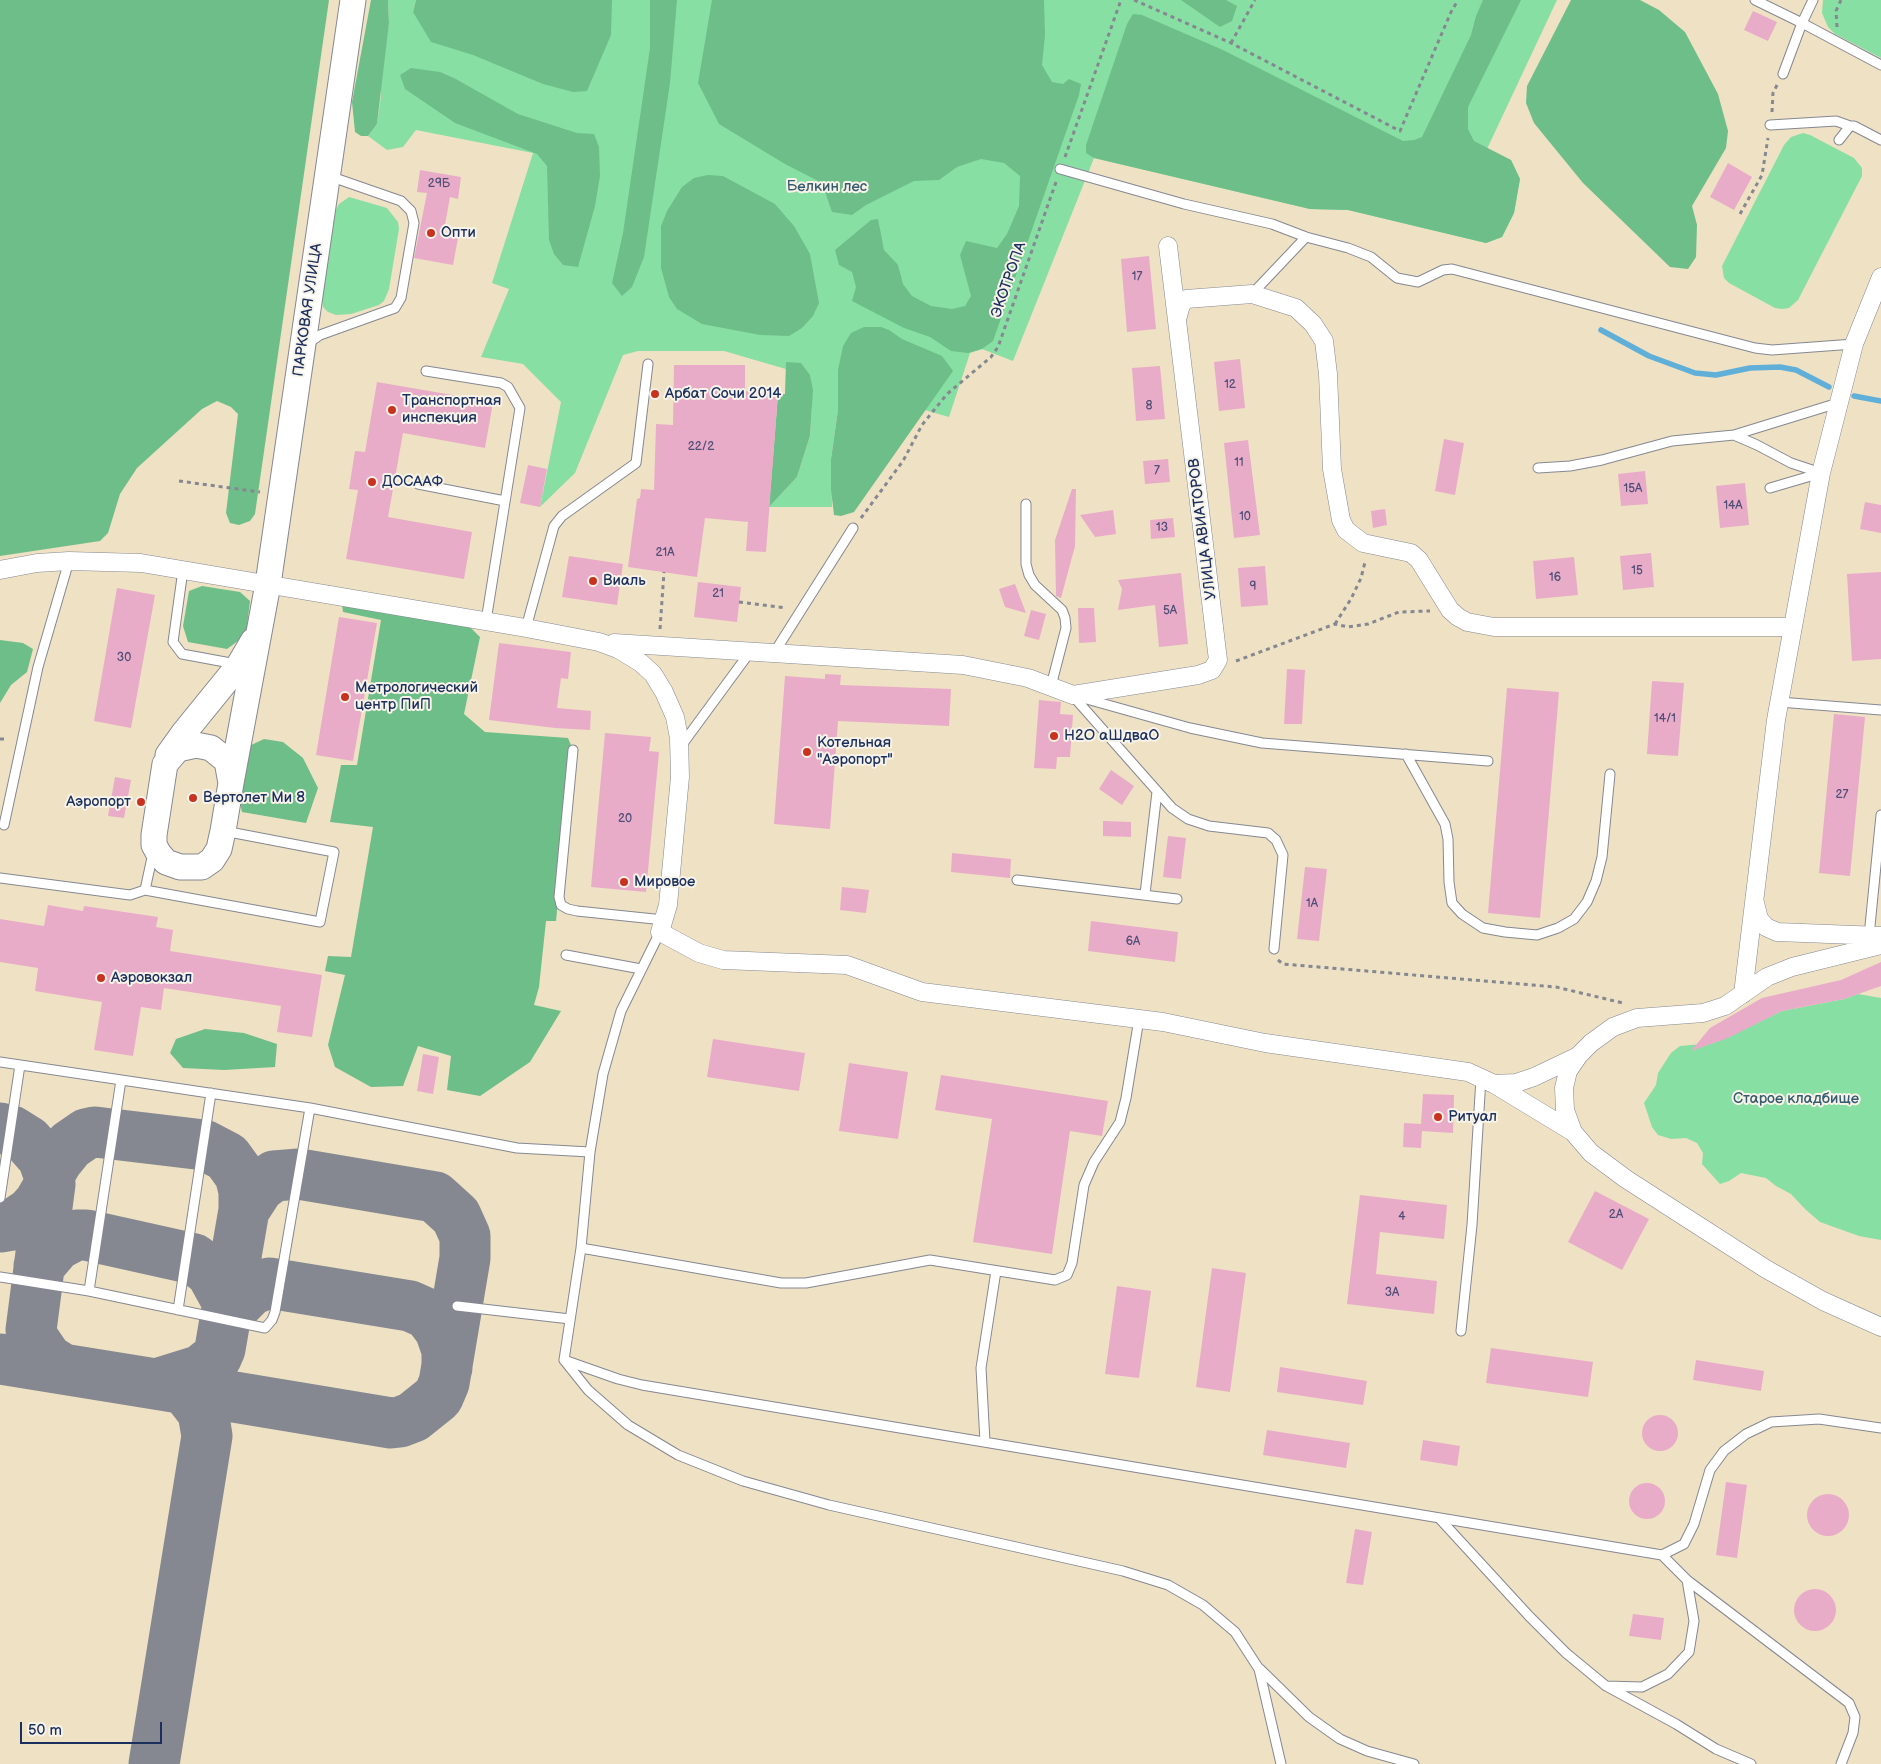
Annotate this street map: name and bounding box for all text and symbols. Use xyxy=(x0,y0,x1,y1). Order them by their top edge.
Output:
house number: 29Б xyxy=(428,177,450,191)
park label: Белкин лес xyxy=(787,178,867,196)
place label: Опти xyxy=(441,224,476,242)
marker: Опти xyxy=(425,227,437,239)
street label: ЭКОТРОПА xyxy=(988,240,1030,320)
street label: ПАРКОВАЯ УЛИЦА xyxy=(290,242,326,378)
house number: 17 xyxy=(1132,270,1142,284)
house number: 12 xyxy=(1224,378,1236,392)
place label: Арбат Сочи 2014 xyxy=(665,385,781,403)
marker: Арбат Сочи 2014 xyxy=(649,388,661,400)
place label: Транспортная инспекция xyxy=(402,392,501,427)
house number: 8 xyxy=(1146,399,1152,413)
marker: Транспортная инспекция xyxy=(386,404,398,416)
house number: 22/2 xyxy=(688,440,714,454)
house number: 11 xyxy=(1234,456,1244,470)
street label: УЛИЦА АВИАТОРОВ xyxy=(1185,457,1221,601)
house number: 7 xyxy=(1154,464,1160,478)
place label: ДОСААФ xyxy=(382,473,443,491)
marker: ДОСААФ xyxy=(366,476,378,488)
house number: 15А xyxy=(1624,482,1642,496)
house number: 14А xyxy=(1723,499,1743,513)
house number: 10 xyxy=(1239,510,1251,524)
house number: 13 xyxy=(1156,521,1168,535)
house number: 21А xyxy=(656,546,674,560)
house number: 15 xyxy=(1631,564,1643,578)
house number: 16 xyxy=(1549,571,1561,585)
place label: Виаль xyxy=(603,572,646,590)
marker: Виаль xyxy=(587,575,599,587)
house number: 9 xyxy=(1250,580,1256,594)
house number: 21 xyxy=(712,587,724,601)
house number: 5А xyxy=(1163,604,1177,618)
house number: 30 xyxy=(117,651,131,665)
place label: Метрологический центр ПиП xyxy=(355,679,478,714)
marker: Метрологический центр ПиП xyxy=(339,691,351,703)
house number: 14/1 xyxy=(1654,712,1676,726)
place label: H2O аШдваО xyxy=(1064,727,1159,745)
marker: H2O аШдваО xyxy=(1048,730,1060,742)
place label: Котельная "Аэропорт" xyxy=(817,734,893,769)
marker: Котельная "Аэропорт" xyxy=(801,746,813,758)
house number: 27 xyxy=(1836,788,1848,802)
place label: Вертолет Ми 8 xyxy=(203,789,305,807)
marker: Вертолет Ми 8 xyxy=(187,792,199,804)
place label: Аэропорт xyxy=(66,793,131,811)
marker: Аэропорт xyxy=(135,796,147,808)
house number: 20 xyxy=(618,812,632,826)
place label: Мировое xyxy=(634,873,695,891)
marker: Мировое xyxy=(618,876,630,888)
house number: 1А xyxy=(1306,897,1318,911)
house number: 6А xyxy=(1126,935,1140,949)
place label: Аэровокзал xyxy=(111,969,192,987)
marker: Аэровокзал xyxy=(95,972,107,984)
park label: Старое кладбище xyxy=(1733,1090,1859,1108)
place label: Ритуал xyxy=(1448,1108,1497,1126)
marker: Ритуал xyxy=(1432,1111,1444,1123)
house number: 2А xyxy=(1609,1208,1623,1222)
house number: 4 xyxy=(1398,1210,1406,1224)
house number: 3А xyxy=(1385,1286,1399,1300)
scale bar xyxy=(22,1712,165,1744)
text: 50 m xyxy=(28,1721,62,1740)

